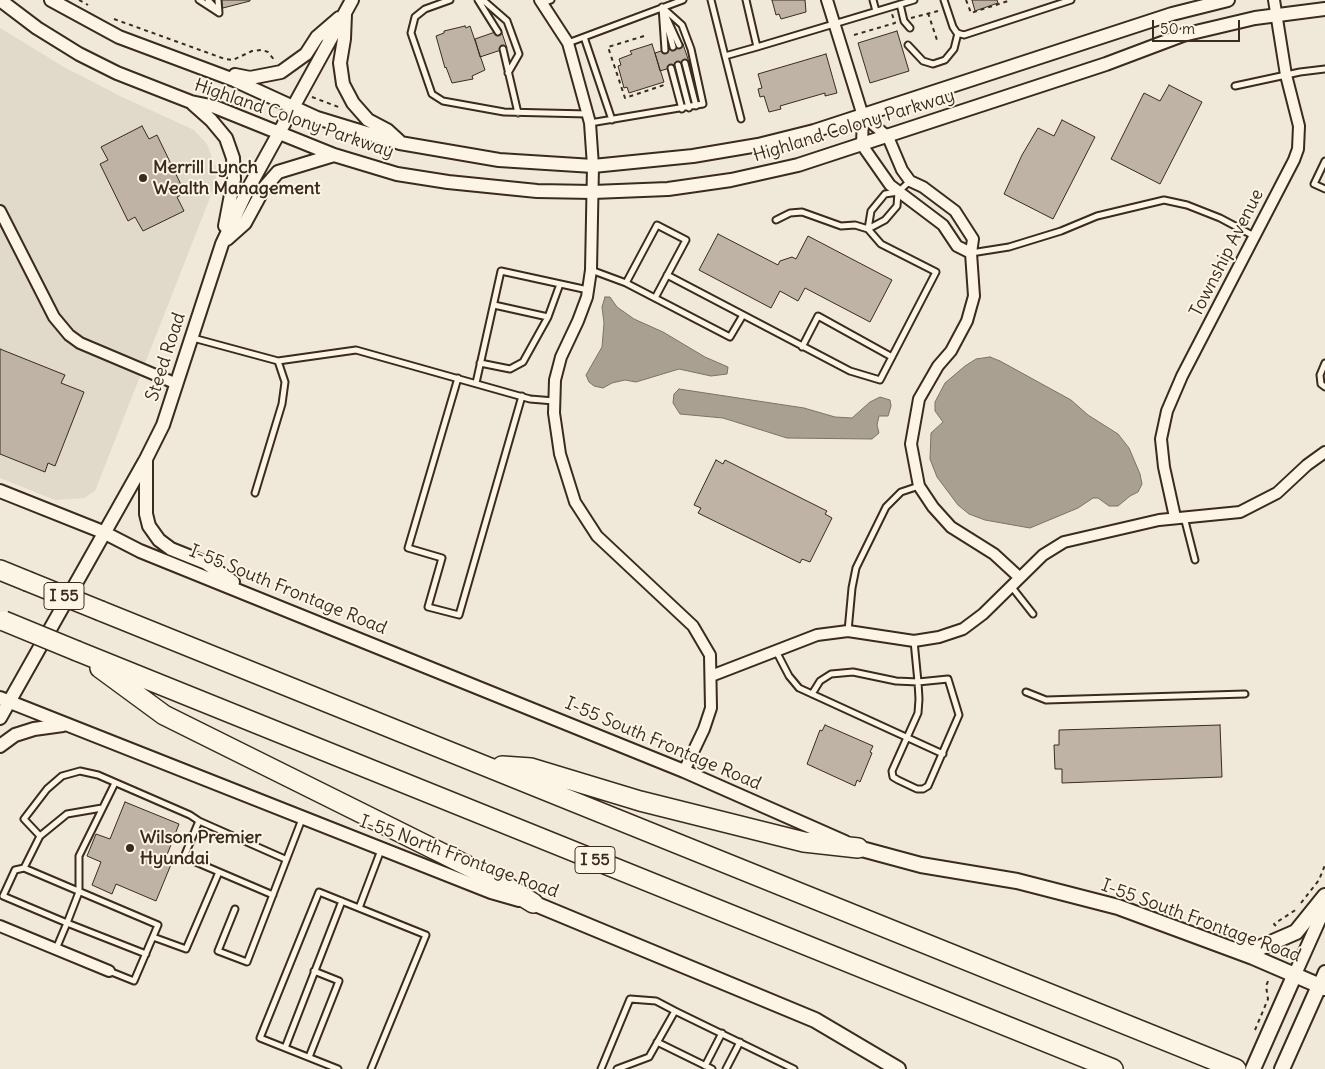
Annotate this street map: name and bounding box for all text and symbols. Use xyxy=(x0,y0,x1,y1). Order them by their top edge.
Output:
scale bar xyxy=(1155,10,1242,42)
text: 50 m xyxy=(1160,19,1195,38)
street label: Highland Colony Parkway xyxy=(191,75,397,163)
street label: Highland Colony Parkway xyxy=(751,85,957,167)
place label: Merrill Lynch Wealth Management xyxy=(153,157,320,200)
marker: Merrill Lynch Wealth Management xyxy=(137,172,149,184)
street label: Township Avenue xyxy=(1186,186,1268,320)
street label: Steed Road xyxy=(142,310,190,404)
street label: I-55 South Frontage Road xyxy=(186,540,390,640)
road number: I 55 xyxy=(44,582,84,610)
street label: I-55 South Frontage Road xyxy=(562,693,764,795)
street label: I-55 North Frontage Road xyxy=(357,811,561,903)
place label: Wilson Premier Hyundai xyxy=(140,827,262,870)
marker: Wilson Premier Hyundai xyxy=(124,842,136,854)
road number: I 55 xyxy=(575,846,615,874)
street label: I-55 South Frontage Road xyxy=(1098,875,1304,967)

